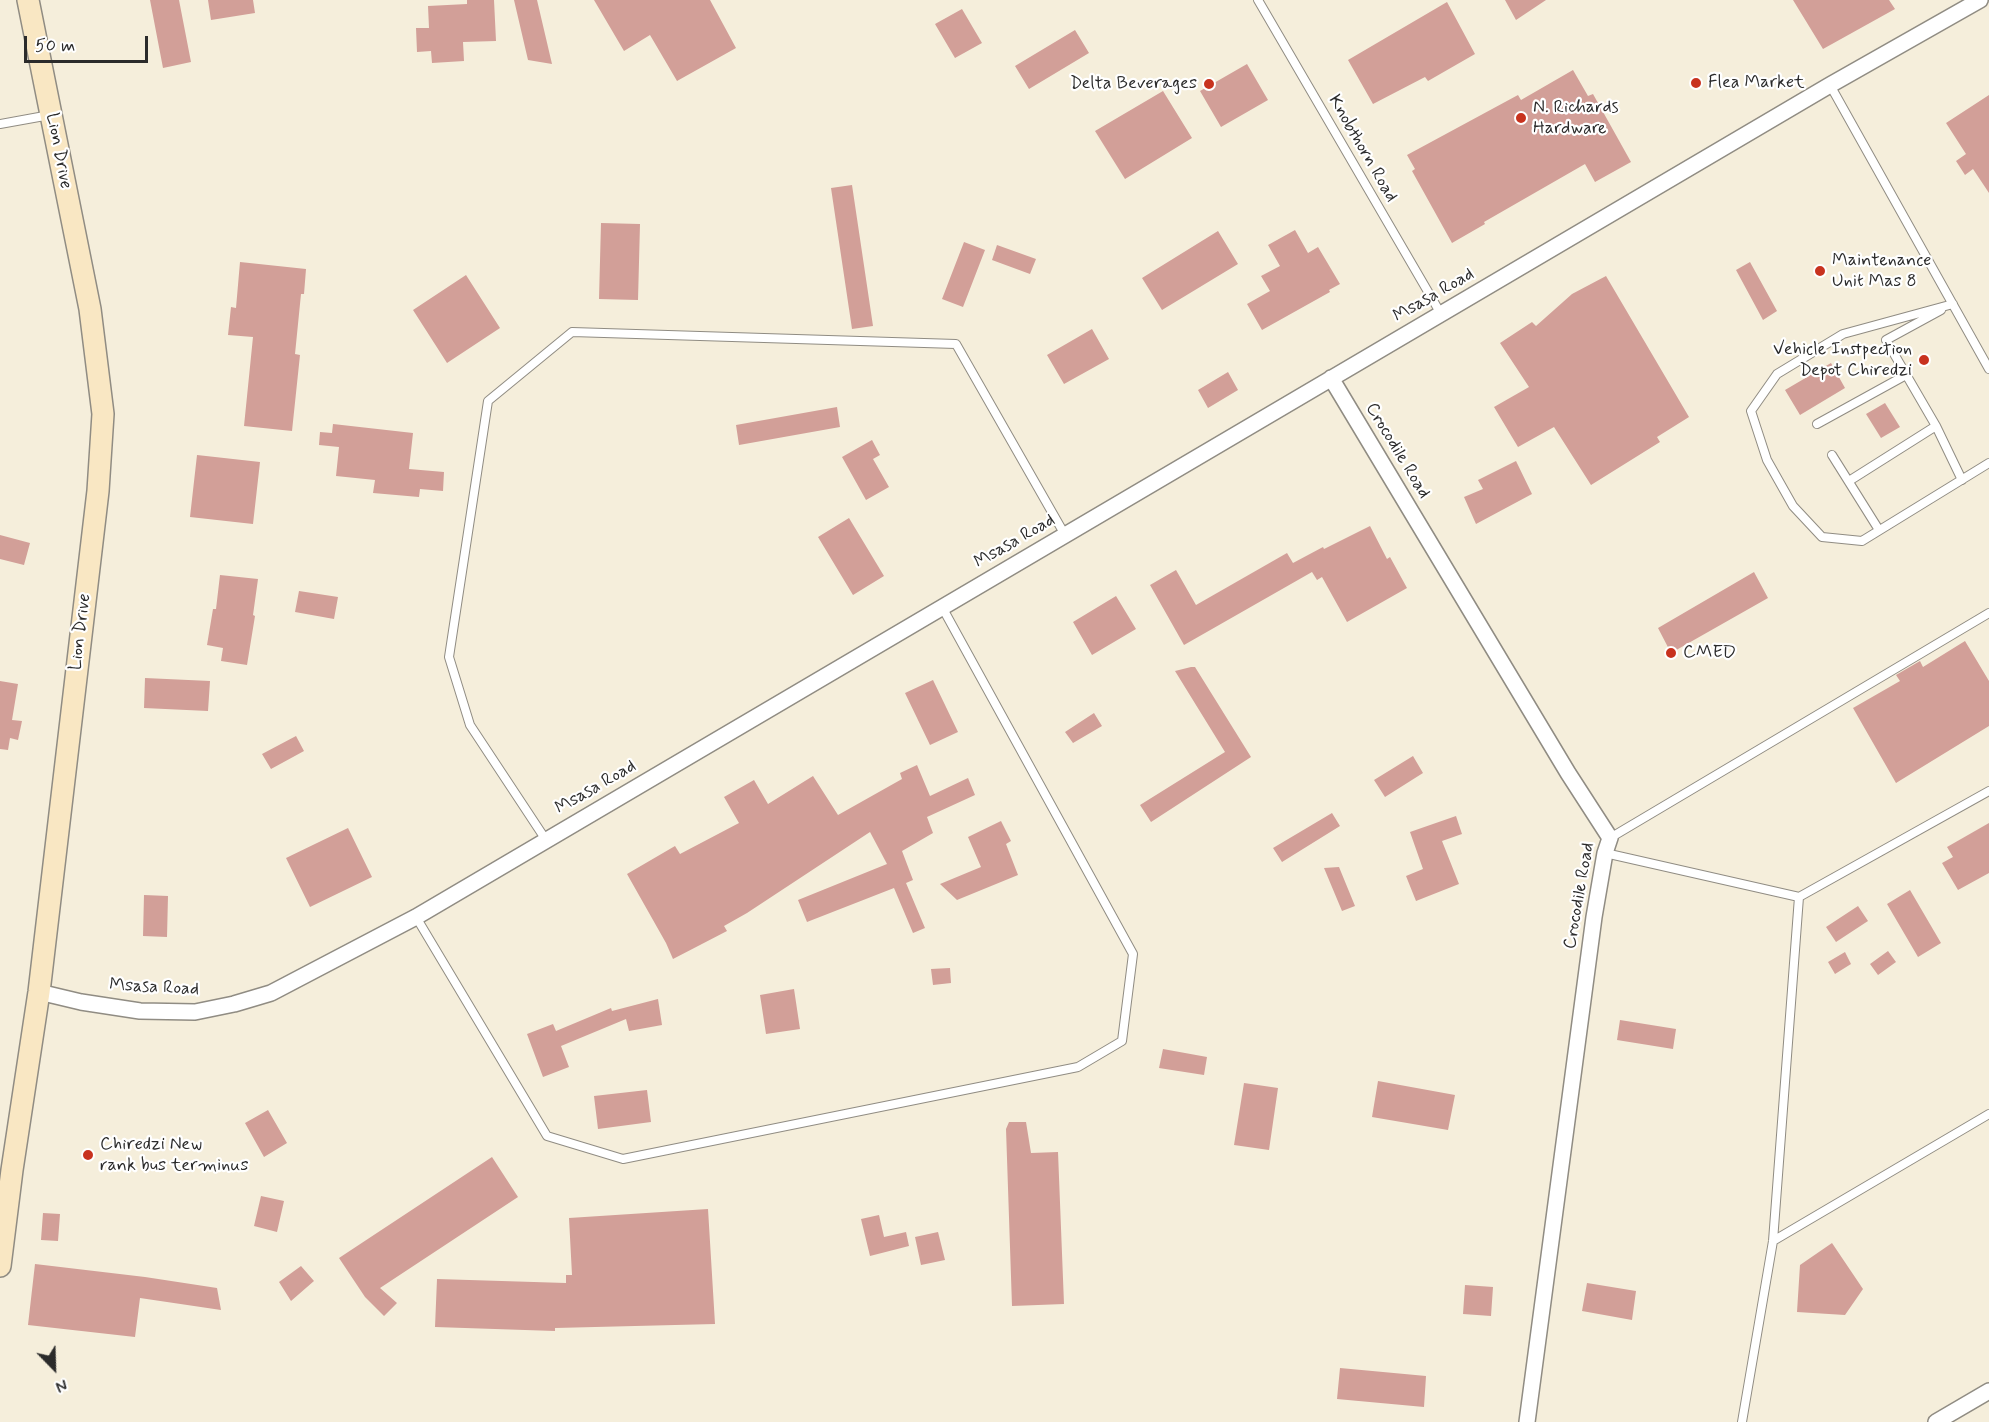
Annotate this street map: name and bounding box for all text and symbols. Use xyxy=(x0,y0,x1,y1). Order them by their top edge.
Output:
scale bar xyxy=(27,24,152,62)
text: 50 m xyxy=(35,34,75,58)
place label: Flea Market xyxy=(1708,72,1805,94)
place label: Delta Beverages xyxy=(1070,73,1197,95)
marker: Flea Market xyxy=(1689,76,1703,90)
marker: Delta Beverages xyxy=(1202,77,1216,91)
street label: Knobthorn Road xyxy=(1323,92,1401,206)
place label: N. Richards Hardware xyxy=(1533,97,1619,140)
street label: Lion Drive xyxy=(40,111,76,191)
marker: N. Richards Hardware xyxy=(1514,111,1528,125)
place label: Maintenance Unit Mas 8 xyxy=(1832,250,1931,292)
street label: Msasa Road xyxy=(1390,264,1478,328)
marker: Maintenance Unit Mas 8 xyxy=(1813,264,1827,278)
place label: Vehicle Instpection Depot Chiredzi xyxy=(1773,339,1912,382)
marker: Vehicle Instpection Depot Chiredzi xyxy=(1917,353,1931,367)
street label: Crocodile Road xyxy=(1360,399,1434,503)
street label: Msasa Road xyxy=(971,510,1059,574)
street label: Lion Drive xyxy=(66,592,96,672)
place label: CMED xyxy=(1683,642,1736,664)
marker: CMED xyxy=(1664,646,1678,660)
street label: Msasa Road xyxy=(552,756,640,820)
street label: Crocodile Road xyxy=(1560,841,1600,951)
street label: Msasa Road xyxy=(109,975,199,1001)
place label: Chiredzi New rank bus terminus xyxy=(100,1134,249,1176)
marker: Chiredzi New rank bus terminus xyxy=(81,1148,95,1162)
north arrow xyxy=(24,1338,84,1398)
text: N xyxy=(52,1373,70,1397)

